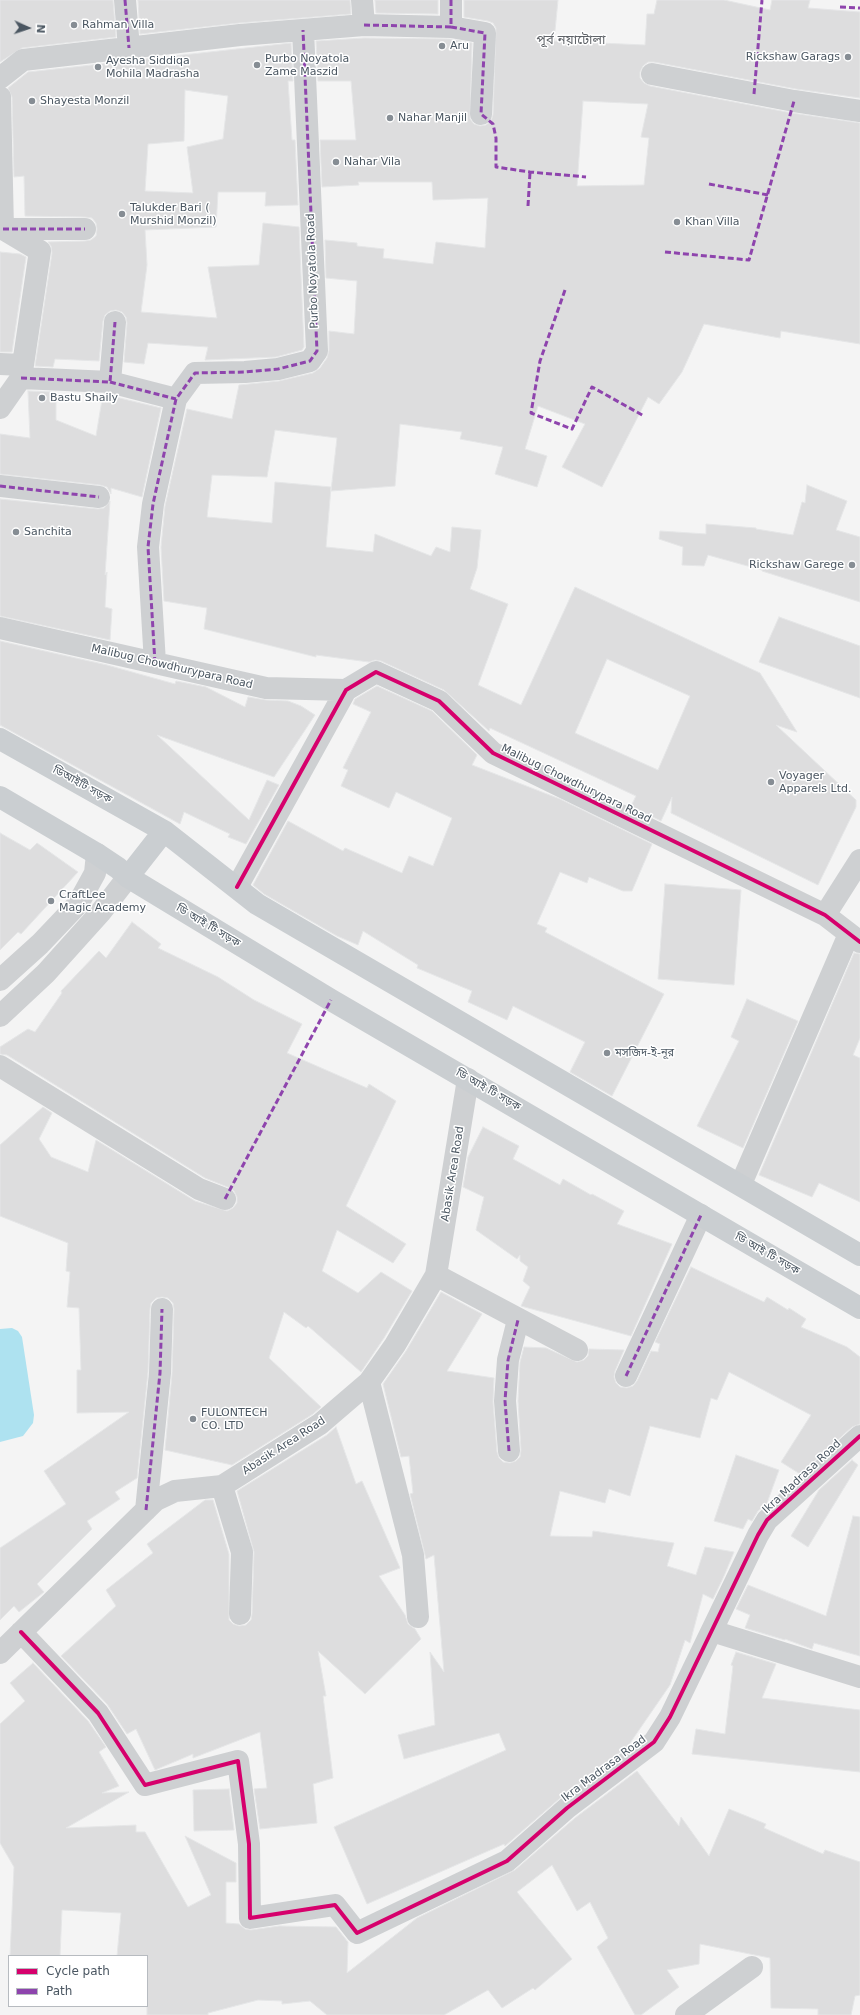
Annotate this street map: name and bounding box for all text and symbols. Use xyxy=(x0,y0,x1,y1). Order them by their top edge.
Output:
north arrow xyxy=(8,8,48,48)
place label: Rahman Villa xyxy=(82,18,154,32)
marker: Rahman Villa xyxy=(69,20,79,30)
text: N xyxy=(34,24,47,34)
district label: পূর্ব নয়াটোলা xyxy=(537,33,605,49)
place label: Aru xyxy=(450,39,469,53)
marker: Aru xyxy=(437,41,447,51)
place label: Rickshaw Garags xyxy=(746,50,840,64)
place label: Purbo Noyatola Zame Maszid xyxy=(265,52,349,78)
marker: Rickshaw Garags xyxy=(843,52,853,62)
place label: Ayesha Siddiqa Mohila Madrasha xyxy=(106,54,199,80)
marker: Purbo Noyatola Zame Maszid xyxy=(252,60,262,70)
marker: Ayesha Siddiqa Mohila Madrasha xyxy=(93,62,103,72)
place label: Shayesta Monzil xyxy=(40,94,129,108)
marker: Shayesta Monzil xyxy=(27,96,37,106)
place label: Nahar Manjil xyxy=(398,111,467,125)
marker: Nahar Manjil xyxy=(385,113,395,123)
place label: Nahar Vila xyxy=(344,155,401,169)
marker: Nahar Vila xyxy=(331,157,341,167)
place label: Talukder Bari ( Murshid Monzil) xyxy=(130,201,217,227)
marker: Talukder Bari ( Murshid Monzil) xyxy=(117,209,127,219)
street label: Purbo Noyatola Road xyxy=(304,213,322,329)
place label: Khan Villa xyxy=(685,215,740,229)
marker: Khan Villa xyxy=(672,217,682,227)
place label: Bastu Shaily xyxy=(50,391,118,405)
marker: Bastu Shaily xyxy=(37,393,47,403)
place label: Sanchita xyxy=(24,525,72,539)
marker: Sanchita xyxy=(11,527,21,537)
place label: Rickshaw Garege xyxy=(749,558,844,572)
marker: Rickshaw Garege xyxy=(847,560,857,570)
street label: Malibug Chowdhurypara Road xyxy=(90,642,254,692)
street label: Malibug Chowdhurypara Road xyxy=(499,742,653,826)
street label: ডিআইটি সড়ক xyxy=(50,763,114,807)
place label: Voyager Apparels Ltd. xyxy=(779,769,851,795)
marker: Voyager Apparels Ltd. xyxy=(766,777,776,787)
place label: CraftLee Magic Academy xyxy=(59,888,146,914)
marker: CraftLee Magic Academy xyxy=(46,896,56,906)
street label: ডি আই টি সড়ক xyxy=(174,902,242,950)
place label: মসজিদ-ই-নূর xyxy=(615,1046,674,1060)
marker: মসজিদ-ই-নূর xyxy=(602,1048,612,1058)
street label: ডি আই টি সড়ক xyxy=(453,1066,523,1114)
street label: Abasik Area Road xyxy=(439,1125,467,1223)
street label: ডি আই টি সড়ক xyxy=(732,1230,802,1278)
place label: FULONTECH CO. LTD xyxy=(201,1406,268,1432)
marker: FULONTECH CO. LTD xyxy=(188,1414,198,1424)
street label: Abasik Area Road xyxy=(240,1414,328,1478)
street label: Ikra Madrasa Road xyxy=(760,1437,844,1517)
street label: Ikra Madrasa Road xyxy=(559,1733,649,1805)
legend xyxy=(8,1955,148,2007)
text: Cycle path xyxy=(46,1964,110,1978)
text: Path xyxy=(46,1984,72,1998)

